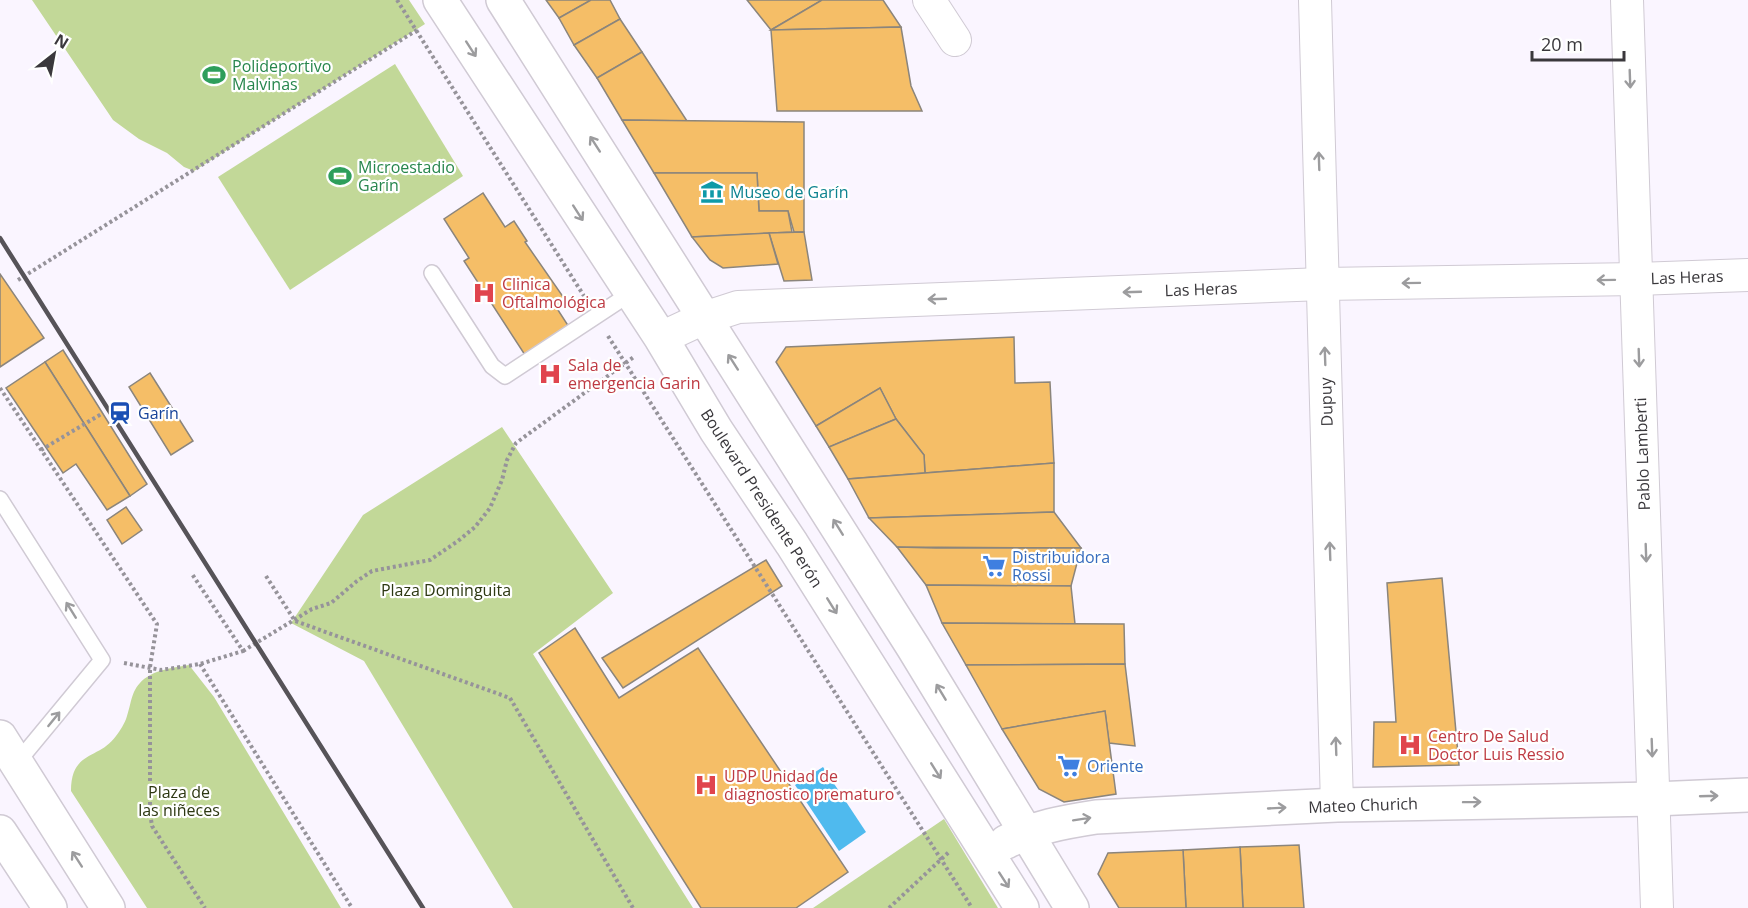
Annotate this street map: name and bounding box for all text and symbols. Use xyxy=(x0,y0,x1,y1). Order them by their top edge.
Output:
north arrow xyxy=(24,24,84,84)
scale bar xyxy=(1532,24,1624,62)
text: N xyxy=(50,28,73,54)
text: 20 m xyxy=(1541,32,1583,56)
one-way arrow xyxy=(466,40,478,57)
place label: Polideportivo Malvinas xyxy=(232,55,331,95)
sports icon: Polideportivo Malvinas xyxy=(201,62,227,88)
one-way arrow xyxy=(1624,69,1636,89)
one-way arrow xyxy=(589,136,601,153)
one-way arrow xyxy=(1314,152,1325,172)
place label: Microestadio Garín xyxy=(358,156,455,196)
sports icon: Microestadio Garín xyxy=(327,163,353,189)
museum icon: Museo de Garín xyxy=(699,179,725,205)
place label: Museo de Garín xyxy=(730,181,848,203)
one-way arrow xyxy=(572,204,584,220)
street label: Las Heras xyxy=(1650,265,1724,289)
place label: Clinica Oftalmológica xyxy=(502,273,606,313)
one-way arrow xyxy=(1596,274,1616,286)
street label: Las Heras xyxy=(1164,277,1238,301)
one-way arrow xyxy=(1401,277,1421,289)
hospital icon: Clinica Oftalmológica xyxy=(471,280,497,306)
one-way arrow xyxy=(1122,286,1142,297)
one-way arrow xyxy=(927,293,947,304)
one-way arrow xyxy=(1319,347,1330,367)
one-way arrow xyxy=(1634,348,1645,368)
place label: Sala de emergencia Garin xyxy=(568,354,700,394)
one-way arrow xyxy=(727,354,739,371)
hospital icon: Sala de emergencia Garin xyxy=(537,361,563,387)
street label: Dupuy xyxy=(1314,376,1338,427)
street label: Pablo Lamberti xyxy=(1629,397,1655,511)
station icon: Garín xyxy=(107,400,133,426)
place label: Garín xyxy=(138,402,179,424)
street label: Boulevard Presidente Perón xyxy=(696,404,828,592)
one-way arrow xyxy=(831,519,843,536)
one-way arrow xyxy=(1324,542,1336,562)
one-way arrow xyxy=(1640,543,1651,563)
place label: Distribuidora Rossi xyxy=(1012,546,1110,586)
supermarket icon: Distribuidora Rossi xyxy=(981,553,1007,579)
park label: Plaza Dominguita xyxy=(381,579,511,601)
one-way arrow xyxy=(826,597,838,614)
one-way arrow xyxy=(65,602,78,619)
one-way arrow xyxy=(934,684,946,701)
one-way arrow xyxy=(47,711,60,727)
place label: Centro De Salud Doctor Luis Ressio xyxy=(1428,725,1565,765)
hospital icon: Centro De Salud Doctor Luis Ressio xyxy=(1397,732,1423,758)
one-way arrow xyxy=(1330,737,1341,757)
one-way arrow xyxy=(1646,738,1658,758)
supermarket icon: Oriente xyxy=(1056,753,1082,779)
place label: Oriente xyxy=(1087,755,1144,777)
one-way arrow xyxy=(930,762,942,779)
place label: UDP Unidad de diagnostico prematuro xyxy=(724,765,894,805)
hospital icon: UDP Unidad de diagnostico prematuro xyxy=(693,772,719,798)
park label: Plaza de las niñeces xyxy=(138,781,220,821)
one-way arrow xyxy=(1698,791,1718,802)
street label: Mateo Churich xyxy=(1308,792,1418,818)
one-way arrow xyxy=(1461,796,1481,808)
one-way arrow xyxy=(1266,802,1286,813)
one-way arrow xyxy=(1072,813,1092,824)
one-way arrow xyxy=(70,851,82,868)
one-way arrow xyxy=(998,871,1010,888)

